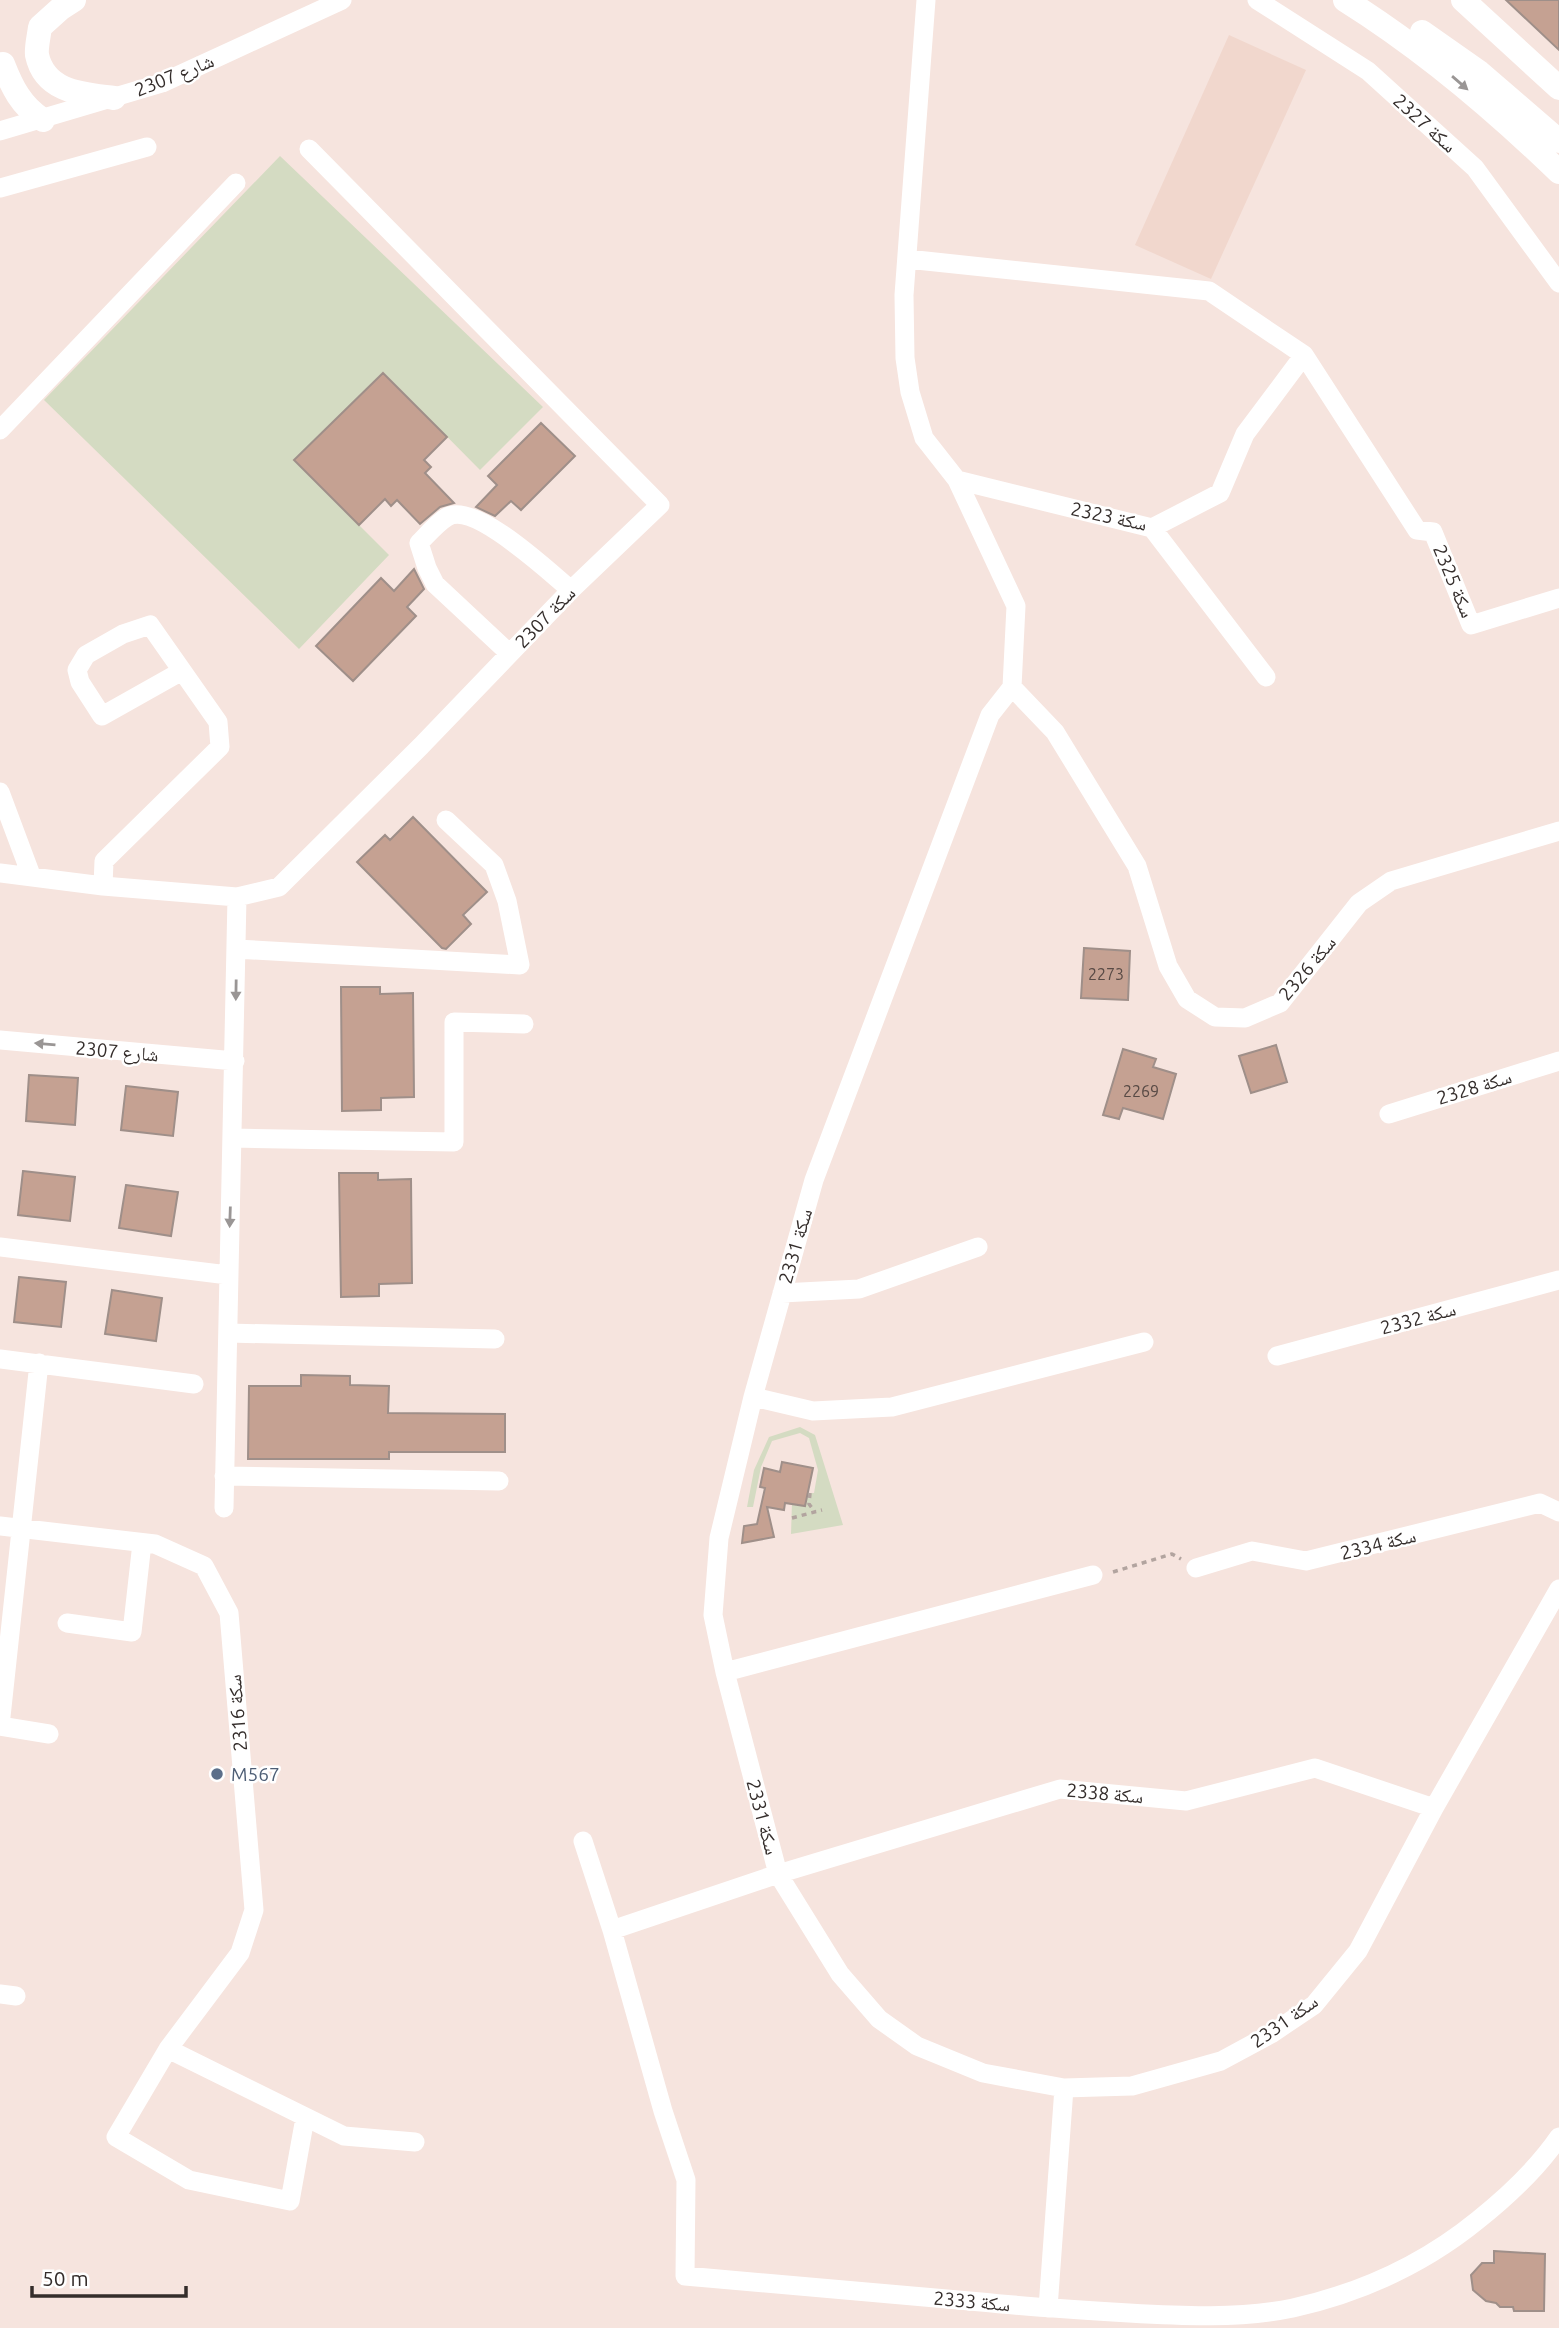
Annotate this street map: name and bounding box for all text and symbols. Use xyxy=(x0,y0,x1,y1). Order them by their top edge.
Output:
street label: 2307 شارع xyxy=(131,49,217,102)
one-way arrow xyxy=(1452,75,1469,90)
street label: سكة 2327 xyxy=(1389,89,1461,157)
street label: سكة 2323 xyxy=(1069,497,1149,535)
street label: سكة 2325 xyxy=(1429,541,1479,621)
street label: سكة 2307 xyxy=(510,582,580,652)
street label: سكة 2326 xyxy=(1274,931,1340,1005)
house number: 2273 xyxy=(1088,965,1124,983)
one-way arrow xyxy=(230,979,241,1001)
street label: 2307 شارع xyxy=(74,1036,159,1067)
one-way arrow xyxy=(34,1038,56,1049)
street label: سكة 2328 xyxy=(1434,1065,1514,1109)
house number: 2269 xyxy=(1123,1082,1159,1100)
street label: سكة 2331 xyxy=(774,1206,816,1286)
one-way arrow xyxy=(224,1207,236,1229)
street label: سكة 2332 xyxy=(1378,1297,1458,1339)
street label: سكة 2334 xyxy=(1338,1524,1418,1564)
street label: 2316 سكة xyxy=(223,1674,251,1752)
place label: M567 xyxy=(231,1763,280,1785)
marker: M567 xyxy=(209,1766,225,1782)
street label: سكة 2331 xyxy=(742,1777,784,1857)
street label: سكة 2338 xyxy=(1066,1779,1144,1807)
street label: سكة 2331 xyxy=(1246,1990,1322,2052)
scale bar xyxy=(32,2254,186,2298)
text: 50 m xyxy=(42,2266,89,2290)
street label: سكة 2333 xyxy=(933,2287,1011,2315)

